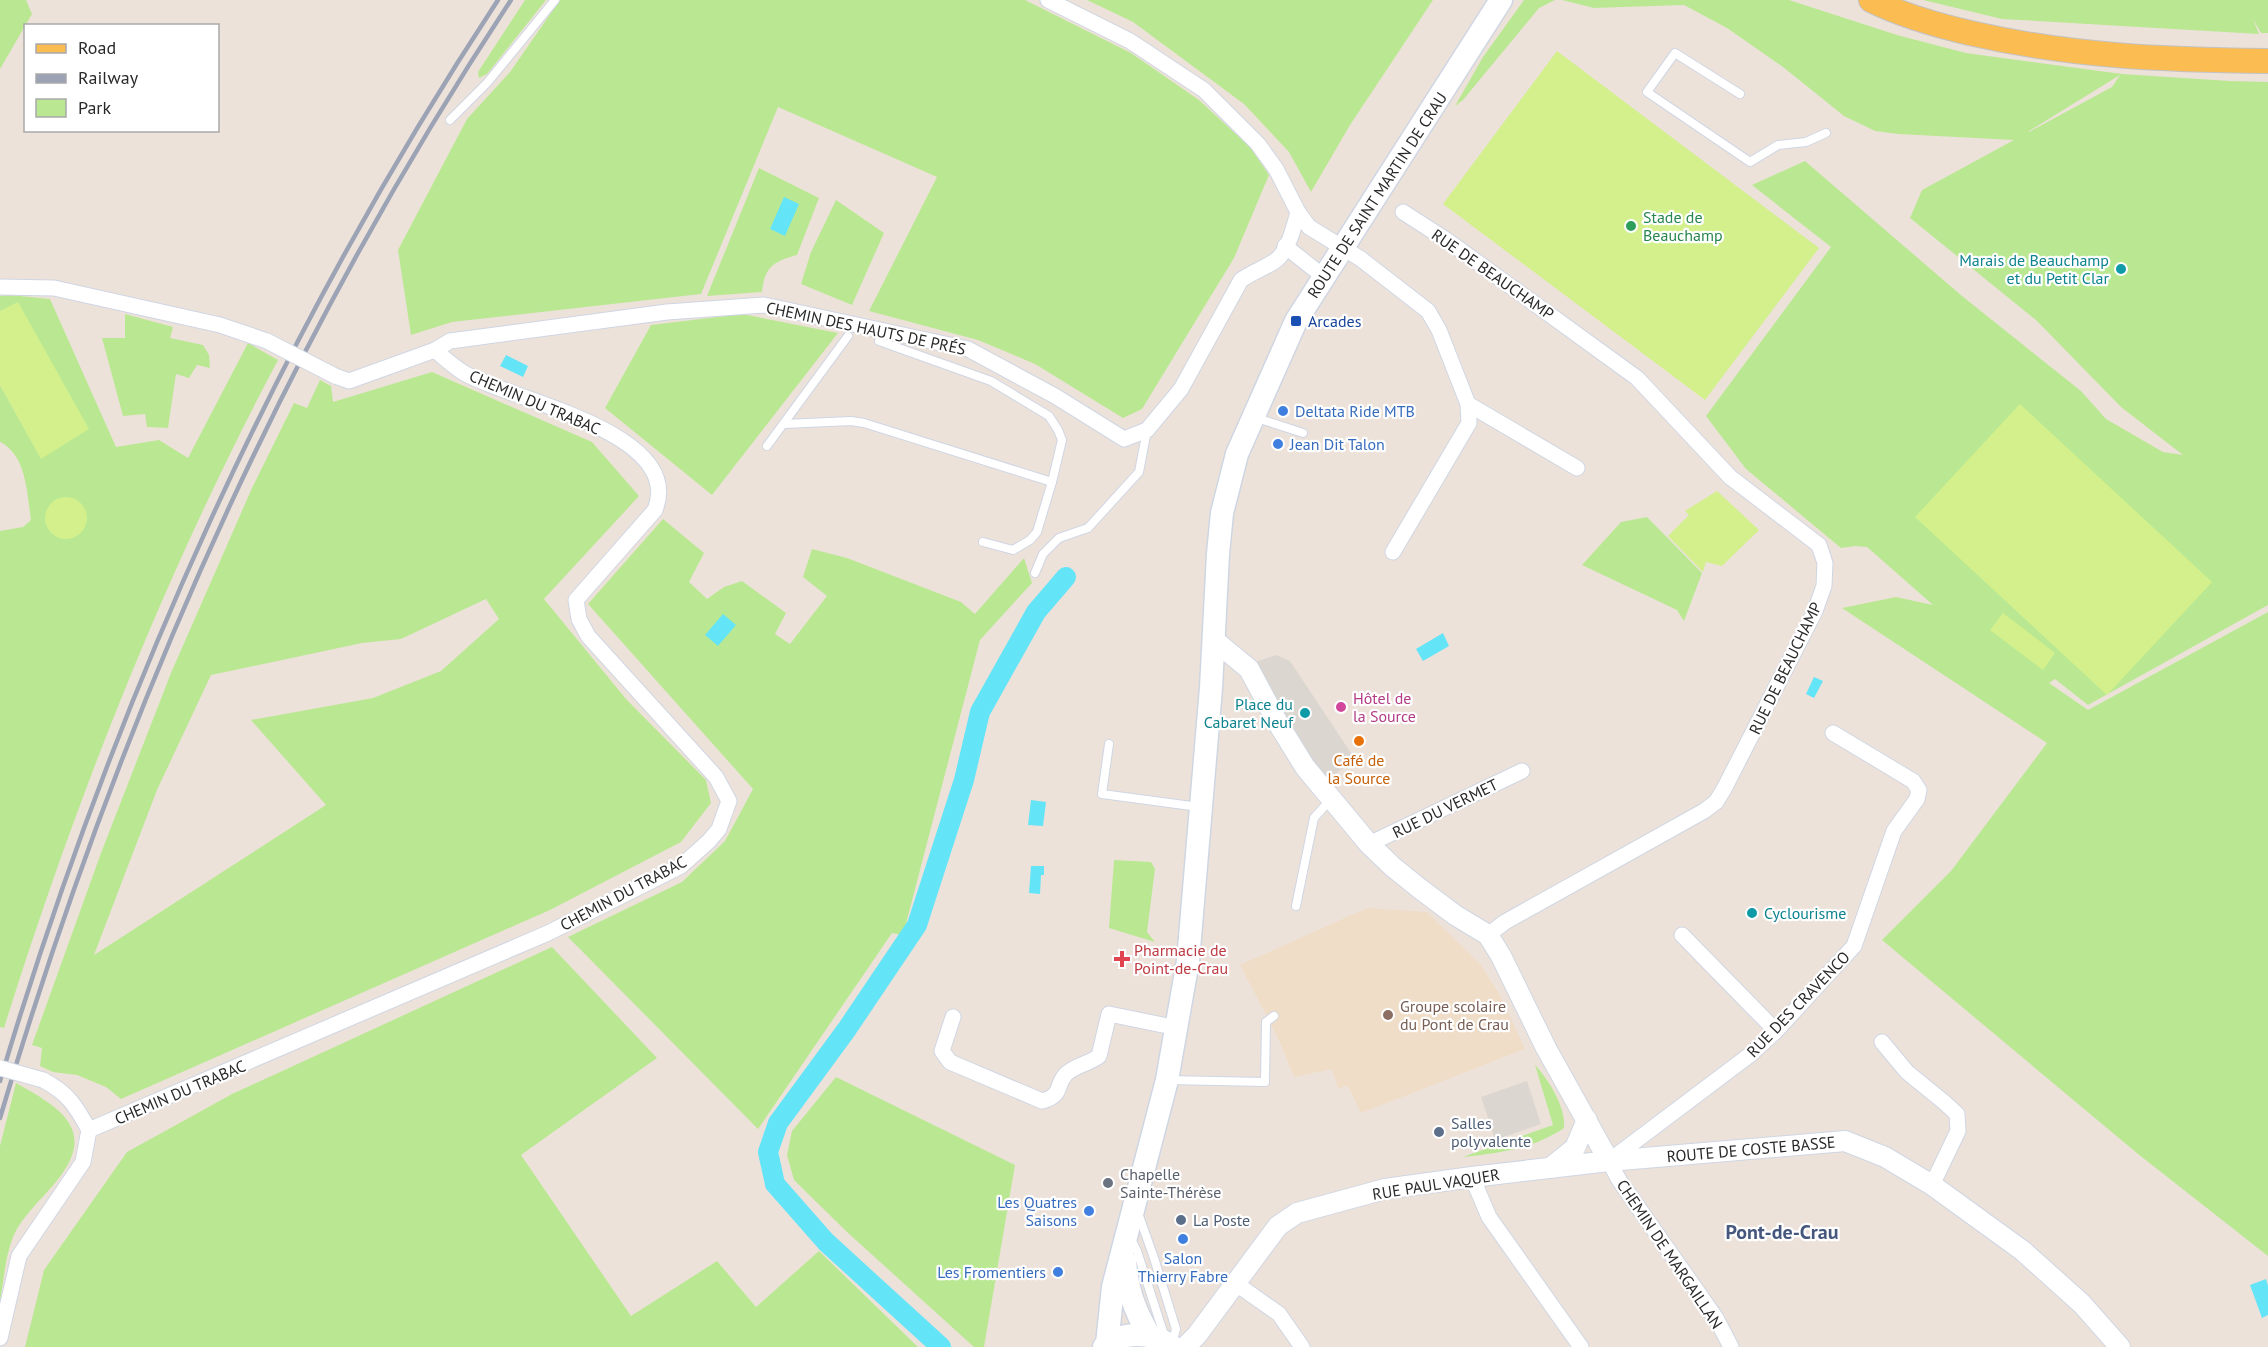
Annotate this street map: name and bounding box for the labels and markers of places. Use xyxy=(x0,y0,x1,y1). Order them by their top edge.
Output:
place label: Stade de Beauchamp xyxy=(1643,207,1723,245)
marker: Stade de Beauchamp xyxy=(1624,219,1638,233)
place label: Marais de Beauchamp et du Petit Clar xyxy=(1959,250,2110,288)
marker: Marais de Beauchamp et du Petit Clar xyxy=(2114,262,2128,276)
place label: Arcades xyxy=(1308,311,1362,331)
marker: Arcades xyxy=(1289,314,1303,328)
place label: Deltata Ride MTB xyxy=(1295,401,1415,421)
marker: Deltata Ride MTB xyxy=(1276,404,1290,418)
place label: Jean Dit Talon xyxy=(1289,434,1385,454)
marker: Jean Dit Talon xyxy=(1271,437,1285,451)
place label: Hôtel de la Source xyxy=(1353,688,1416,726)
place label: Place du Cabaret Neuf xyxy=(1204,694,1294,732)
marker: Hôtel de la Source xyxy=(1334,700,1348,714)
marker: Place du Cabaret Neuf xyxy=(1298,706,1312,720)
marker: Café de la Source xyxy=(1352,734,1366,748)
place label: Café de la Source xyxy=(1328,750,1391,788)
place label: Cyclourisme xyxy=(1764,903,1846,923)
marker: Cyclourisme xyxy=(1745,906,1759,920)
place label: Pharmacie de Point-de-Crau xyxy=(1134,940,1228,978)
marker: Pharmacie de Point-de-Crau xyxy=(1115,952,1129,966)
place label: Groupe scolaire du Pont de Crau xyxy=(1400,996,1509,1034)
marker: Groupe scolaire du Pont de Crau xyxy=(1381,1008,1395,1022)
place label: Salles polyvalente xyxy=(1451,1113,1531,1151)
marker: Salles polyvalente xyxy=(1432,1125,1446,1139)
place label: Chapelle Sainte-Thérèse xyxy=(1120,1164,1221,1202)
marker: Chapelle Sainte-Thérèse xyxy=(1101,1176,1115,1190)
place label: Les Quatres Saisons xyxy=(997,1192,1077,1230)
marker: Les Quatres Saisons xyxy=(1082,1204,1096,1218)
place label: La Poste xyxy=(1193,1210,1250,1230)
marker: La Poste xyxy=(1174,1213,1188,1227)
marker: Salon Thierry Fabre xyxy=(1176,1232,1190,1246)
place label: Salon Thierry Fabre xyxy=(1138,1248,1228,1286)
place label: Les Fromentiers xyxy=(937,1262,1046,1282)
marker: Les Fromentiers xyxy=(1051,1265,1065,1279)

